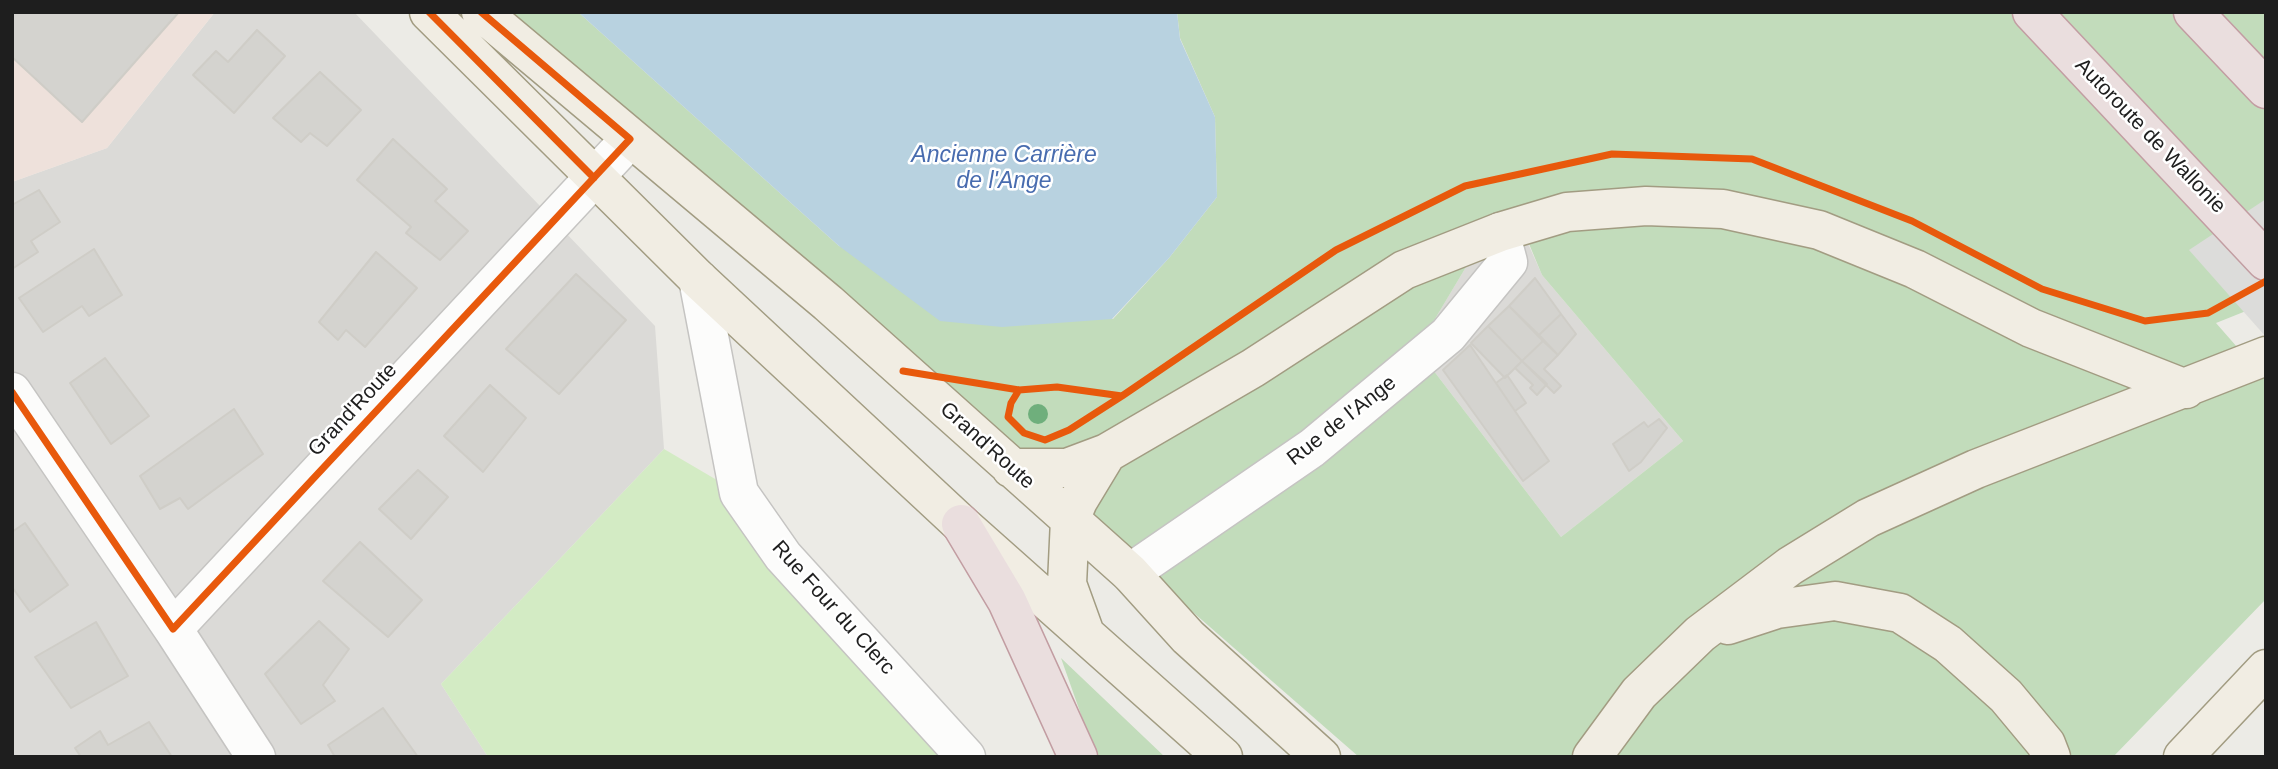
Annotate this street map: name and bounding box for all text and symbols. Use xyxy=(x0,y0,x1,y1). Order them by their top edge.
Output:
street label: Autoroute de Wallonie xyxy=(2069,53,2231,219)
water label: Ancienne Carrière de l'Ange xyxy=(911,142,1097,196)
street label: Grand'Route xyxy=(303,358,403,462)
street label: Rue de l'Ange xyxy=(1283,371,1401,471)
street label: Grand'Route xyxy=(935,397,1039,495)
street label: Rue Four du Clerc xyxy=(766,536,900,680)

